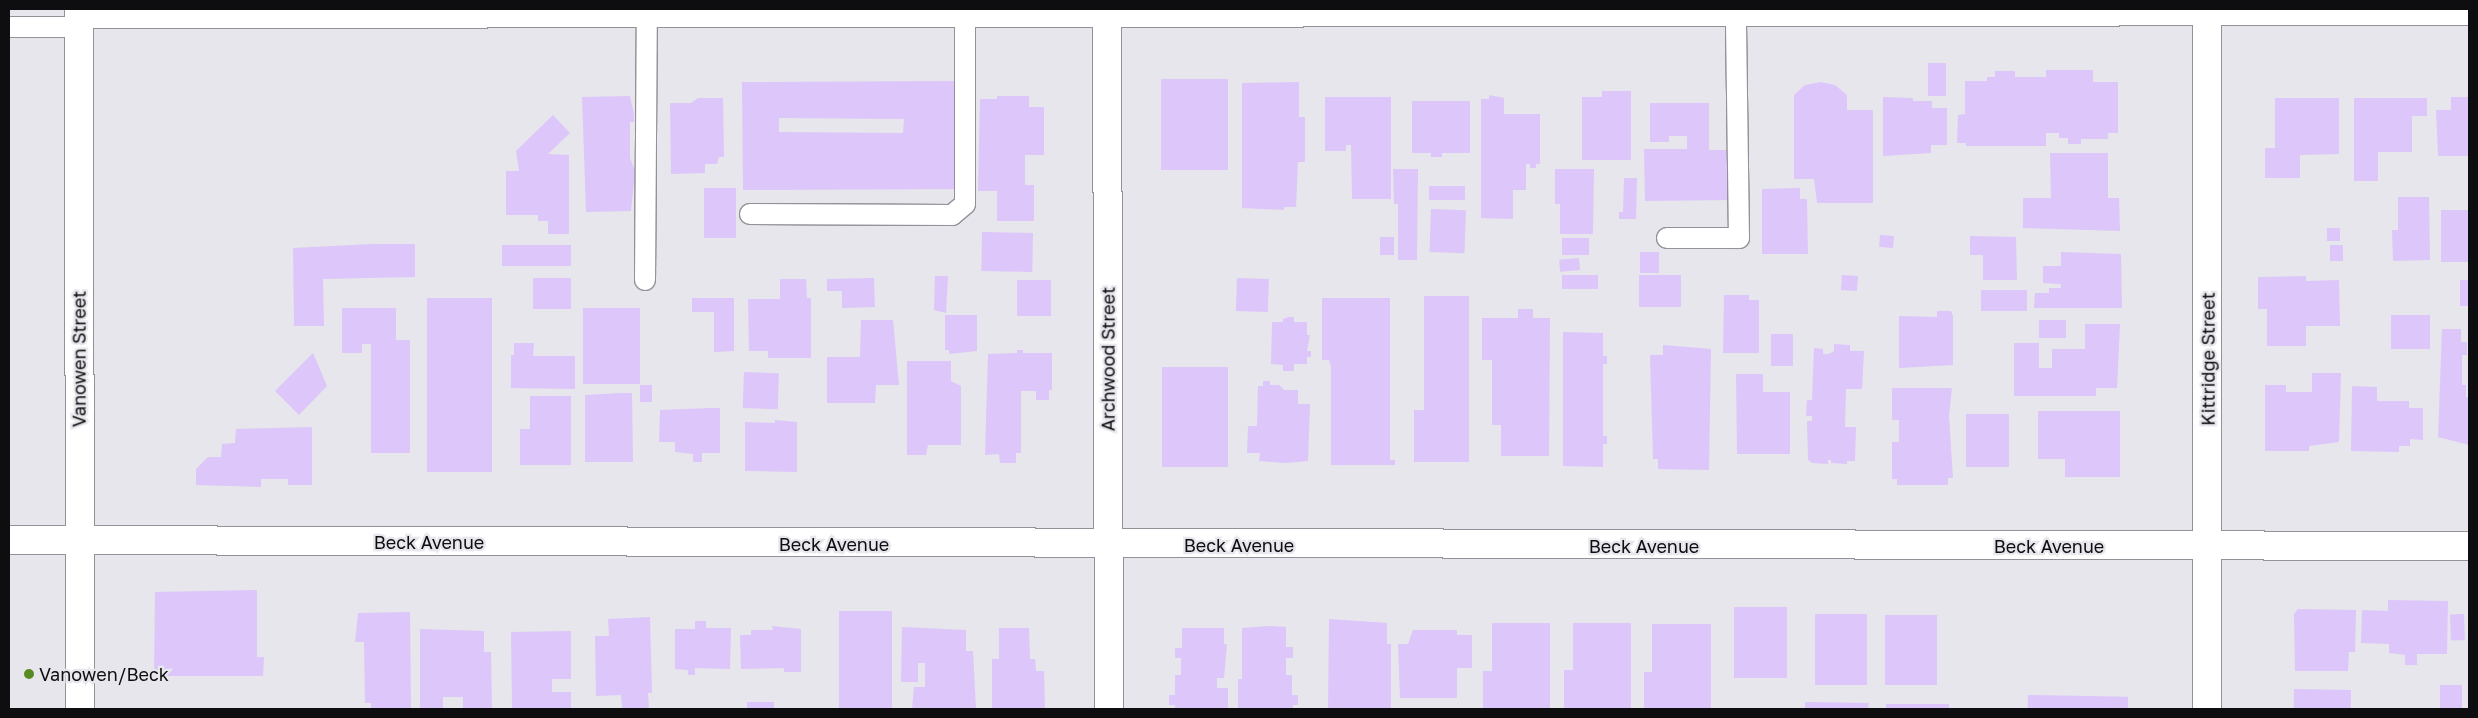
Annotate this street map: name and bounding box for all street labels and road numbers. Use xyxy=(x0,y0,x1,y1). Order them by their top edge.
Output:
street label: Archwood Street xyxy=(1097,287,1119,431)
street label: Vanowen Street xyxy=(68,291,90,427)
street label: Kittridge Street xyxy=(2197,292,2219,426)
street label: Beck Avenue xyxy=(374,531,484,553)
street label: Beck Avenue xyxy=(779,533,889,555)
street label: Beck Avenue xyxy=(1184,534,1294,556)
street label: Beck Avenue xyxy=(1589,535,1699,557)
street label: Beck Avenue xyxy=(1994,535,2104,557)

